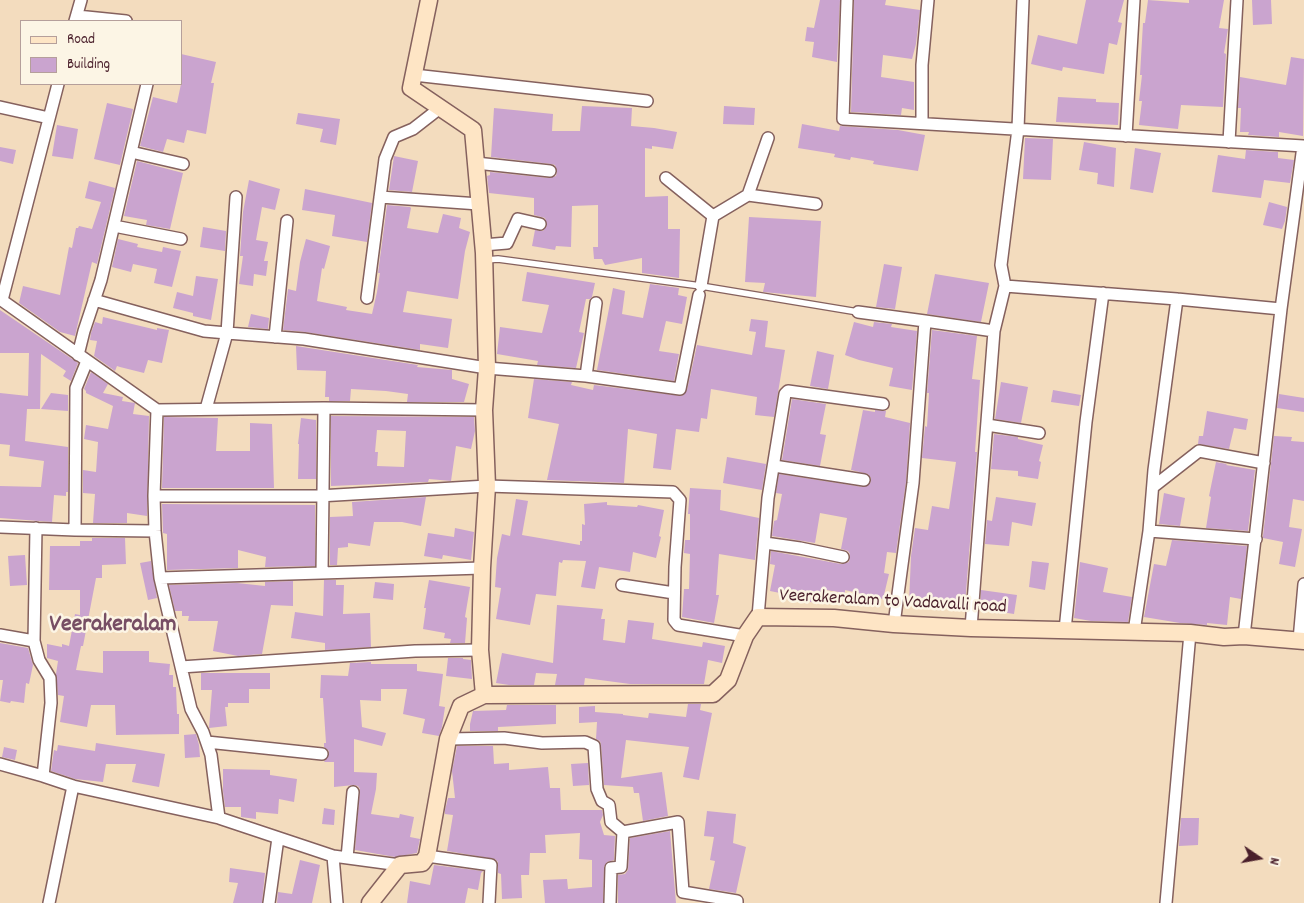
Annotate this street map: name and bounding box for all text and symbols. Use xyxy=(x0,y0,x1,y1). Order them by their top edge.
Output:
legend xyxy=(20,20,182,85)
text: Road xyxy=(67,29,95,51)
text: Building xyxy=(67,54,110,76)
street label: Veerakeralam to Vadavalli road xyxy=(779,586,1007,620)
district label: Veerakeralam xyxy=(50,613,176,641)
north arrow xyxy=(1234,833,1284,883)
text: N xyxy=(1263,856,1284,867)

